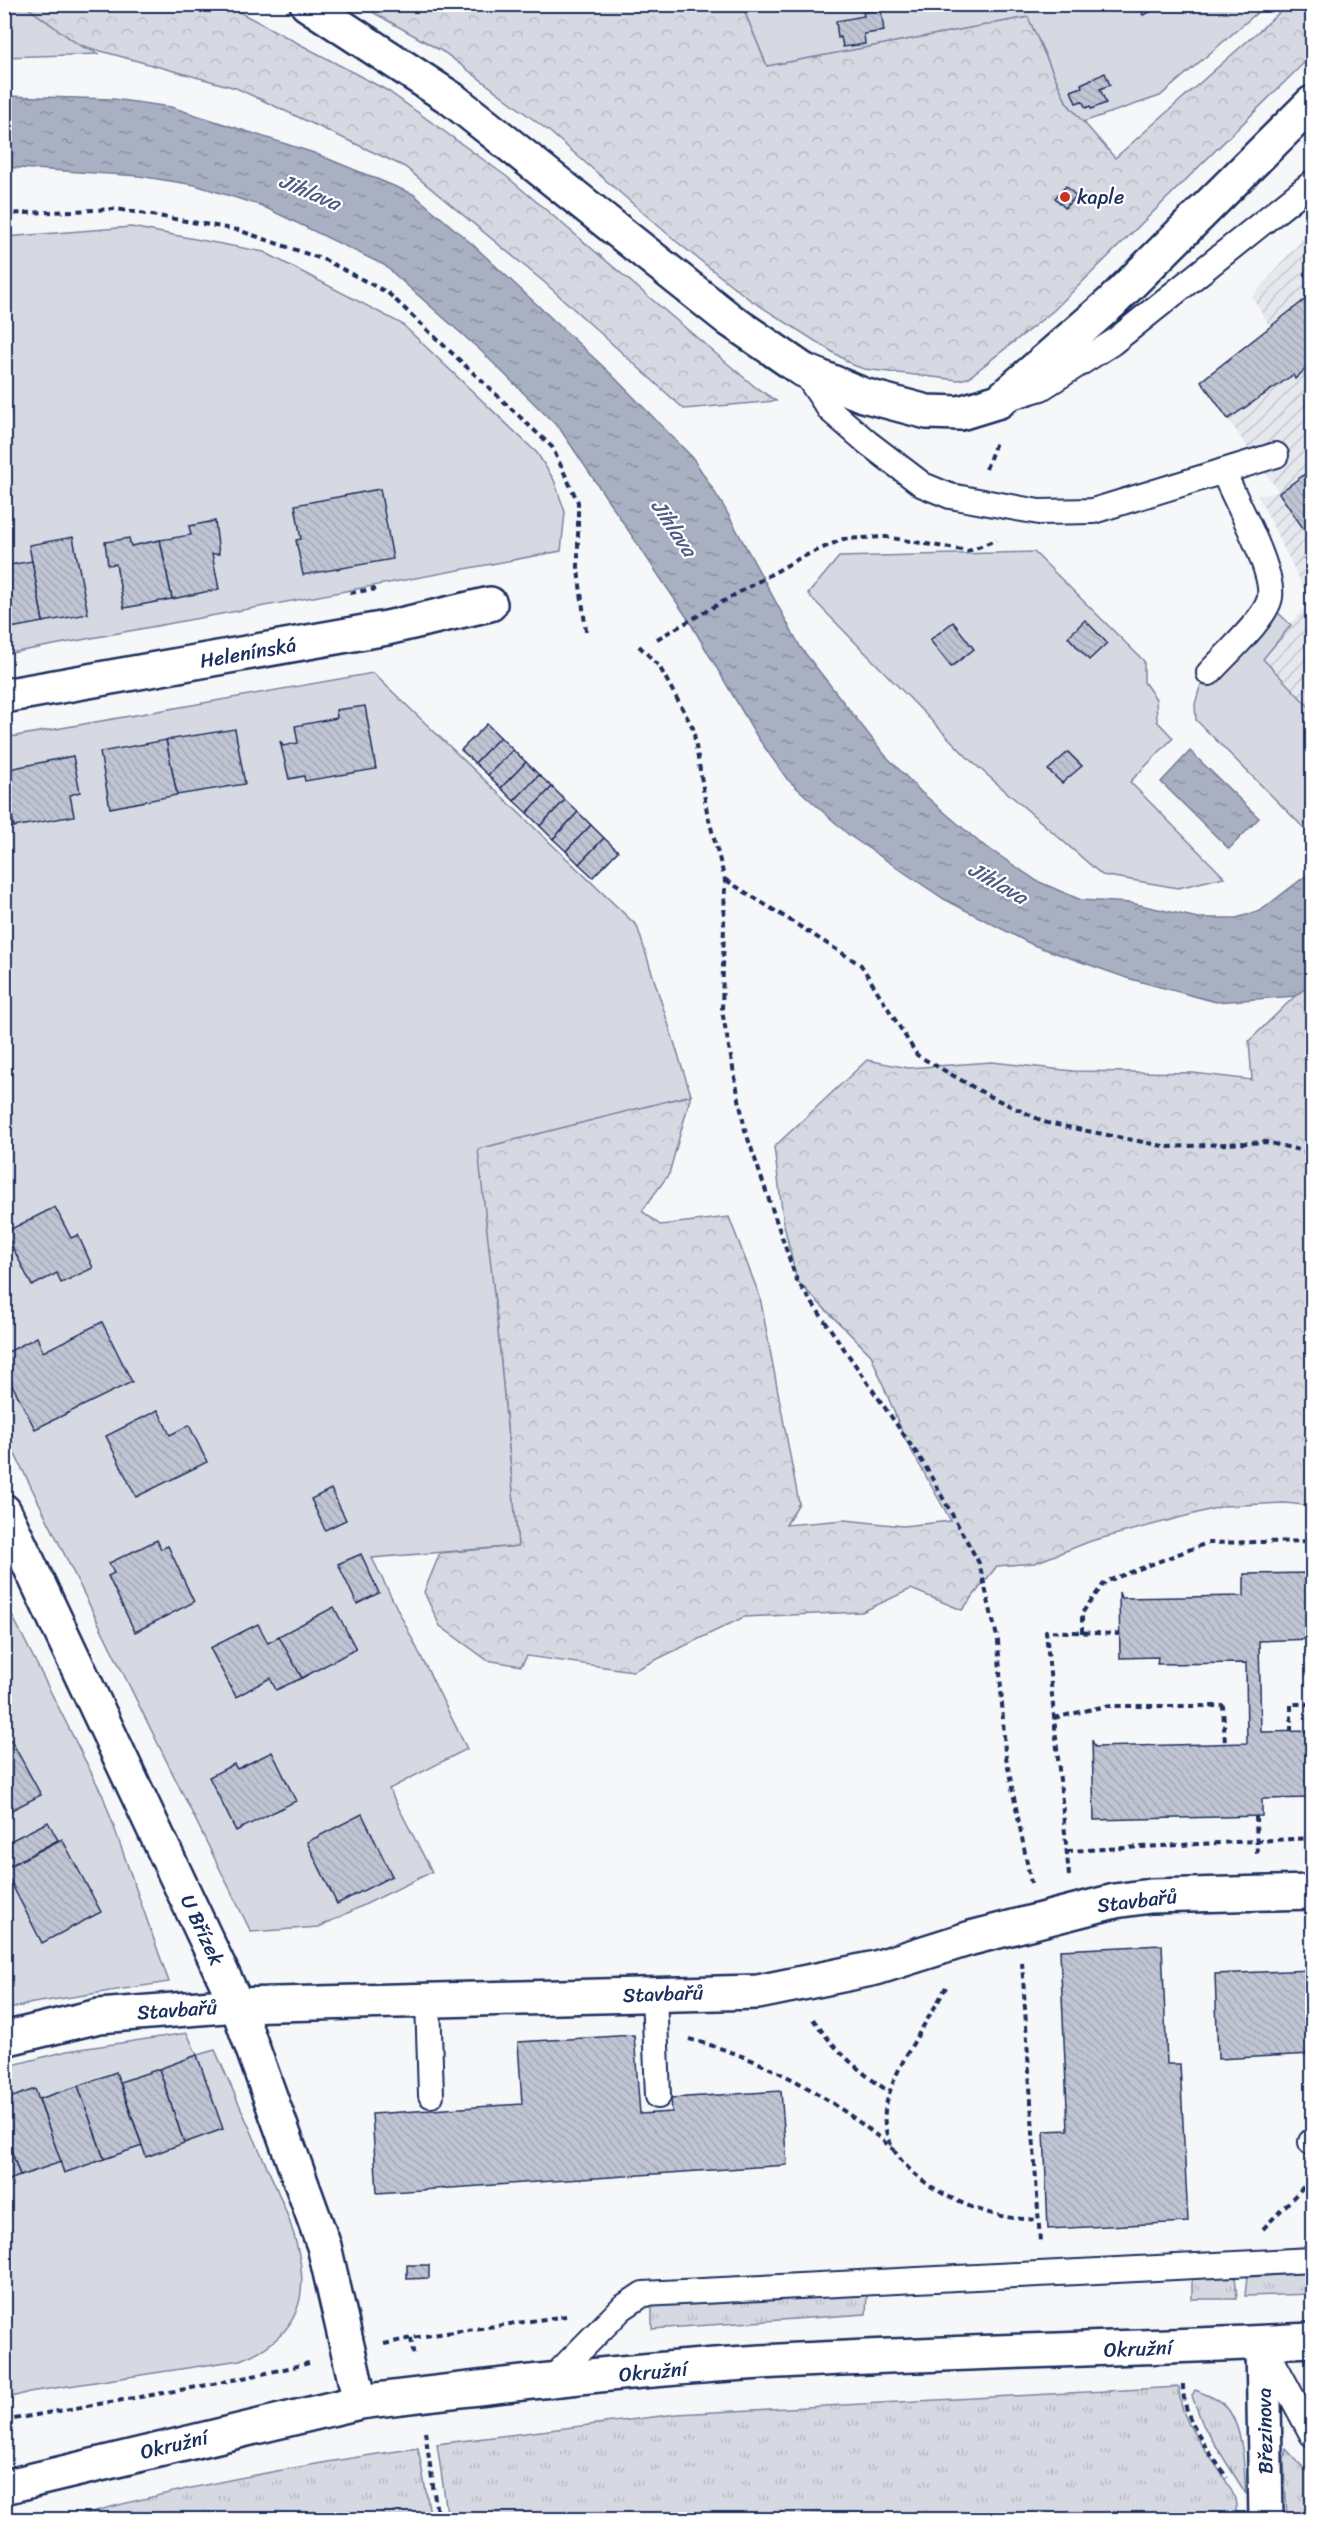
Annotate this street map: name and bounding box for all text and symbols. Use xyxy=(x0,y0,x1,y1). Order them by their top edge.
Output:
water label: Jihlava xyxy=(273,162,349,223)
place label: kaple xyxy=(1077,180,1124,215)
marker: kaple xyxy=(1058,190,1072,204)
water label: Jihlava xyxy=(640,491,709,567)
street label: Helenínská xyxy=(197,627,299,679)
water label: Jihlava xyxy=(961,851,1037,917)
street label: Stavbařů xyxy=(1095,1879,1179,1923)
street label: U Břízek xyxy=(170,1889,234,1972)
street label: Stavbařů xyxy=(622,1975,704,2013)
street label: Stavbařů xyxy=(136,1990,219,2030)
street label: Okružní xyxy=(1103,2330,1175,2368)
street label: Okružní xyxy=(617,2351,691,2392)
street label: Březinova xyxy=(1247,2388,1283,2474)
street label: Okružní xyxy=(137,2420,214,2470)

